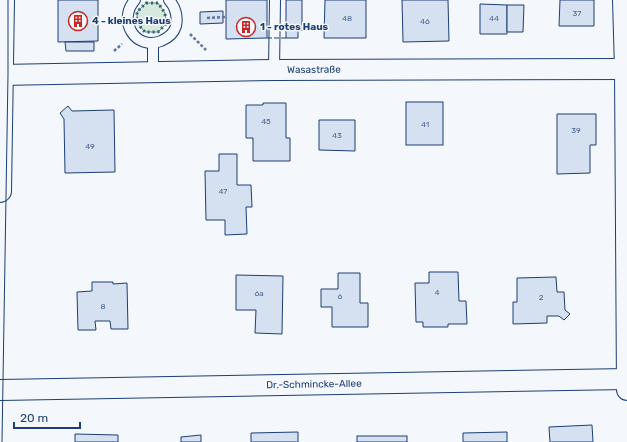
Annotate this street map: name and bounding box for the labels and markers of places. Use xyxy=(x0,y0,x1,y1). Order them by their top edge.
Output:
building icon: 4 - kleines Haus xyxy=(67,10,89,32)
place label: 4 - kleines Haus xyxy=(92,15,171,27)
building icon: 1 - rotes Haus xyxy=(235,16,257,38)
place label: 1 - rotes Haus xyxy=(260,21,329,33)

